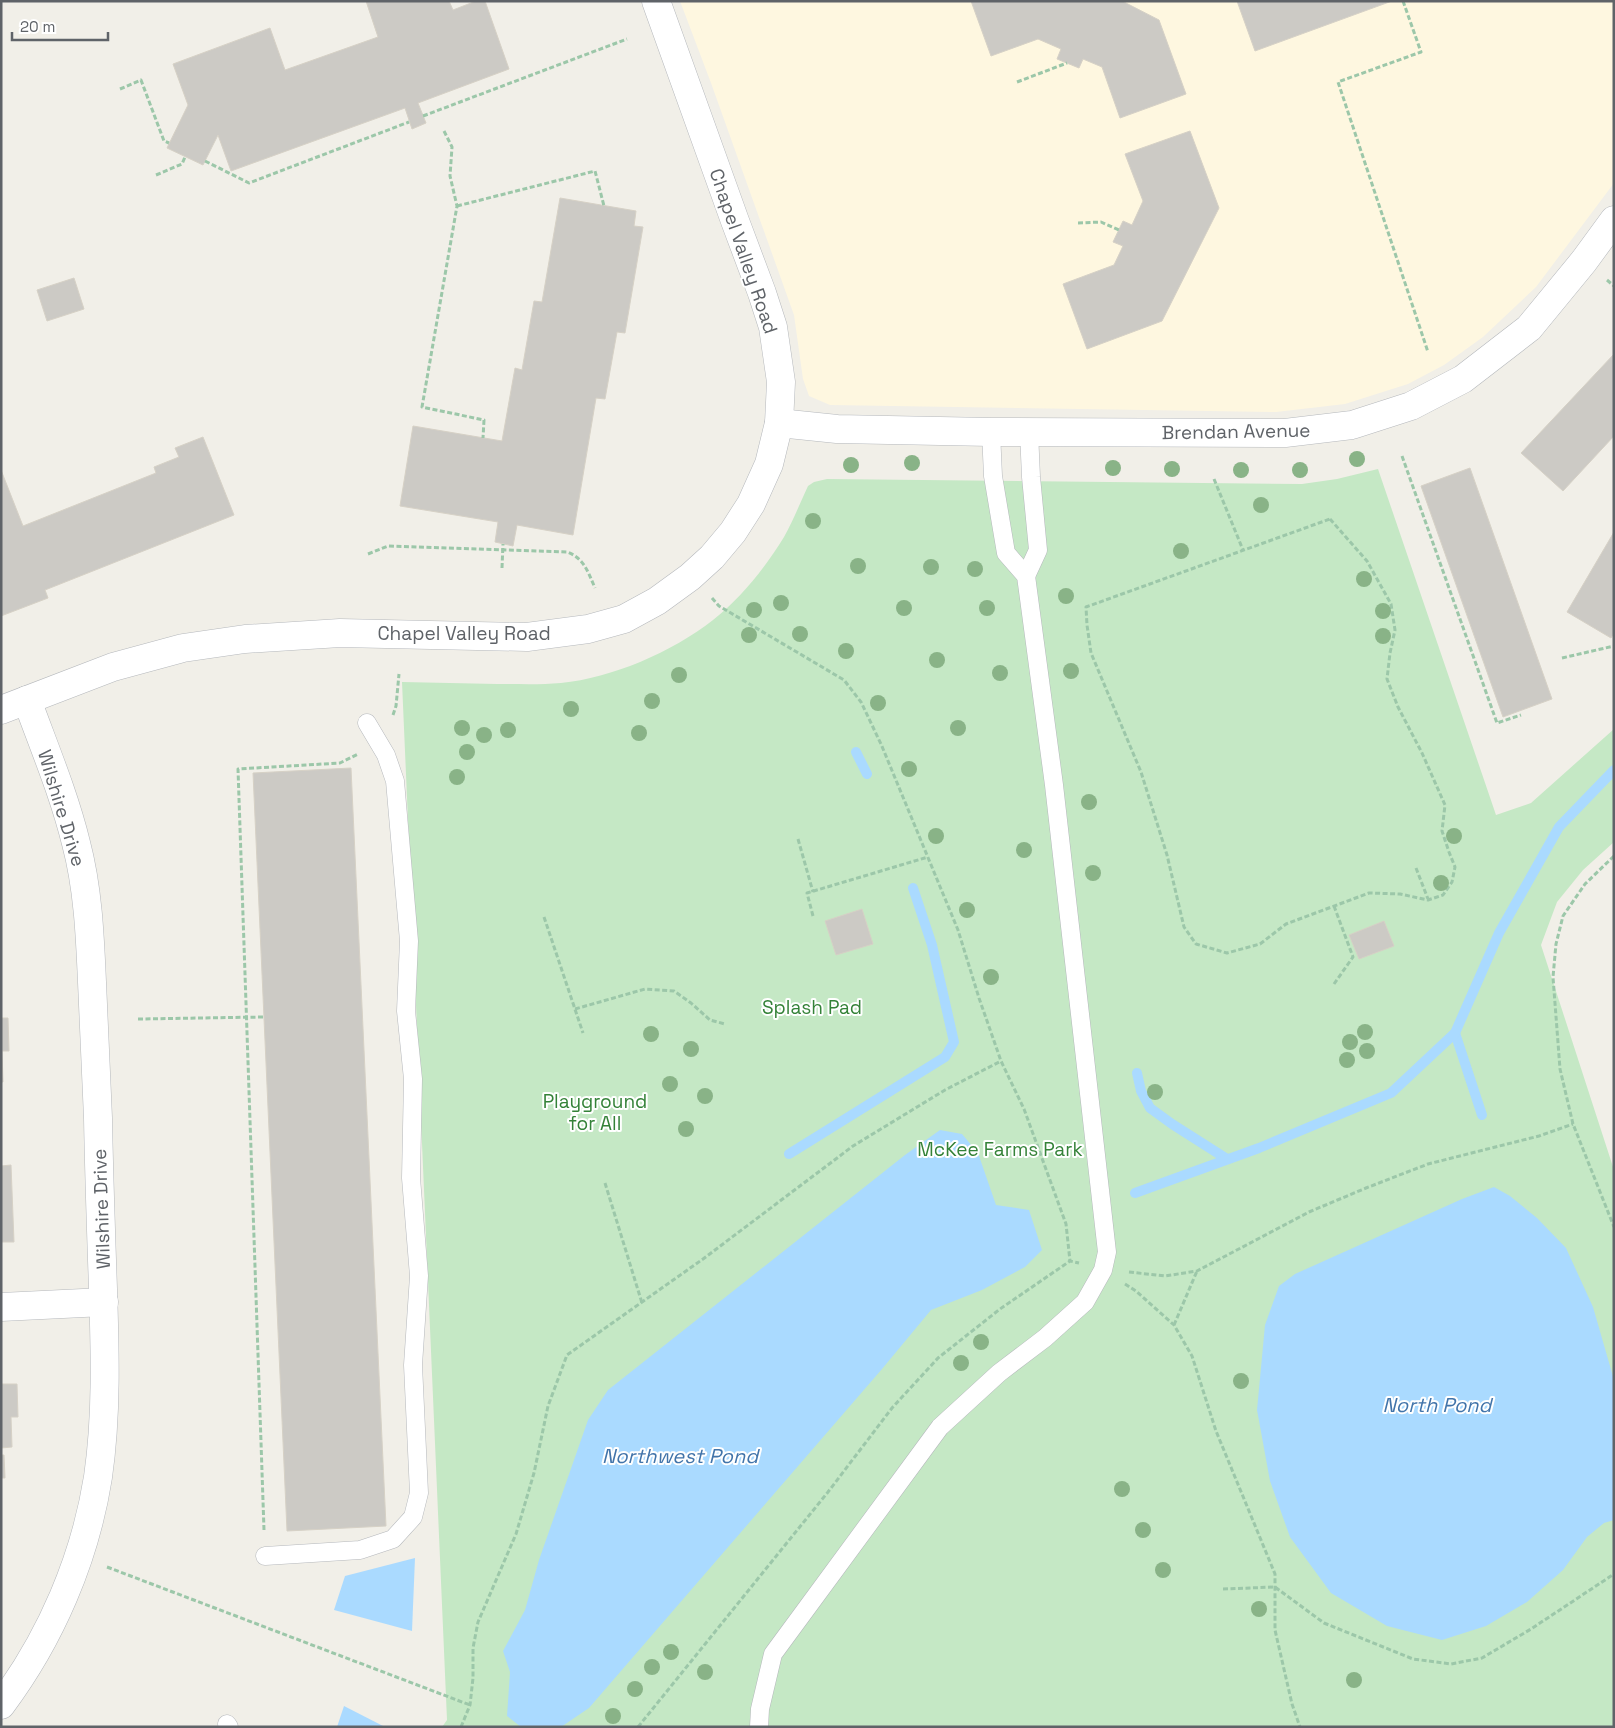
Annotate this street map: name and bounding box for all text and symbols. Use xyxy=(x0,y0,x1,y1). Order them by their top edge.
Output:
scale bar xyxy=(12,10,109,42)
text: 20 m xyxy=(20,17,55,36)
street label: Chapel Valley Road xyxy=(704,165,784,337)
street label: Brendan Avenue xyxy=(1161,418,1311,445)
street label: Chapel Valley Road xyxy=(377,621,551,646)
street label: Wilshire Drive xyxy=(32,747,91,870)
park label: Splash Pad xyxy=(762,995,862,1020)
park label: Playground for All xyxy=(543,1089,647,1136)
park label: McKee Farms Park xyxy=(917,1137,1083,1162)
street label: Wilshire Drive xyxy=(87,1148,116,1270)
water label: North Pond xyxy=(1383,1392,1494,1418)
water label: Northwest Pond xyxy=(602,1443,760,1469)

